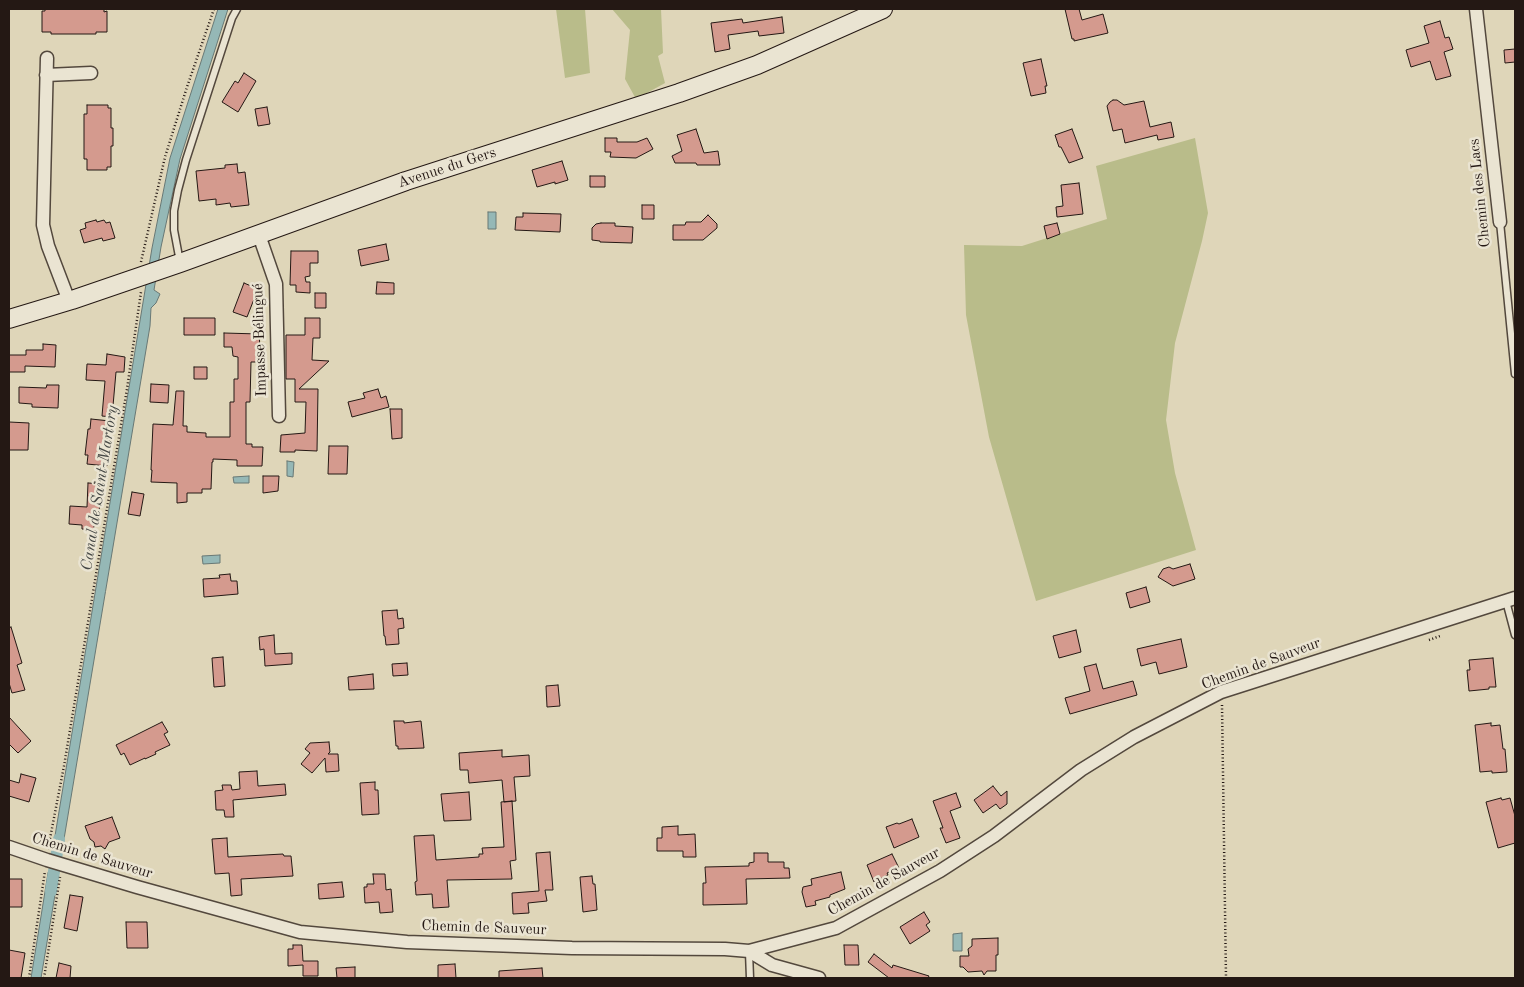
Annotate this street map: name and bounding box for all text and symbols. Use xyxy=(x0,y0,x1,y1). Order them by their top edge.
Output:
street label: Chemin des Lacs xyxy=(1465,138,1495,248)
street label: Avenue du Gers xyxy=(396,144,498,192)
street label: Impasse Bélingué xyxy=(249,283,271,397)
water label: Canal de Saint-Martory xyxy=(77,404,123,572)
street label: Chemin de Sauveur xyxy=(1199,634,1323,694)
street label: Chemin de Sauveur xyxy=(29,829,155,883)
street label: Chemin de Sauveur xyxy=(825,844,943,920)
street label: Chemin de Sauveur xyxy=(421,917,547,939)

